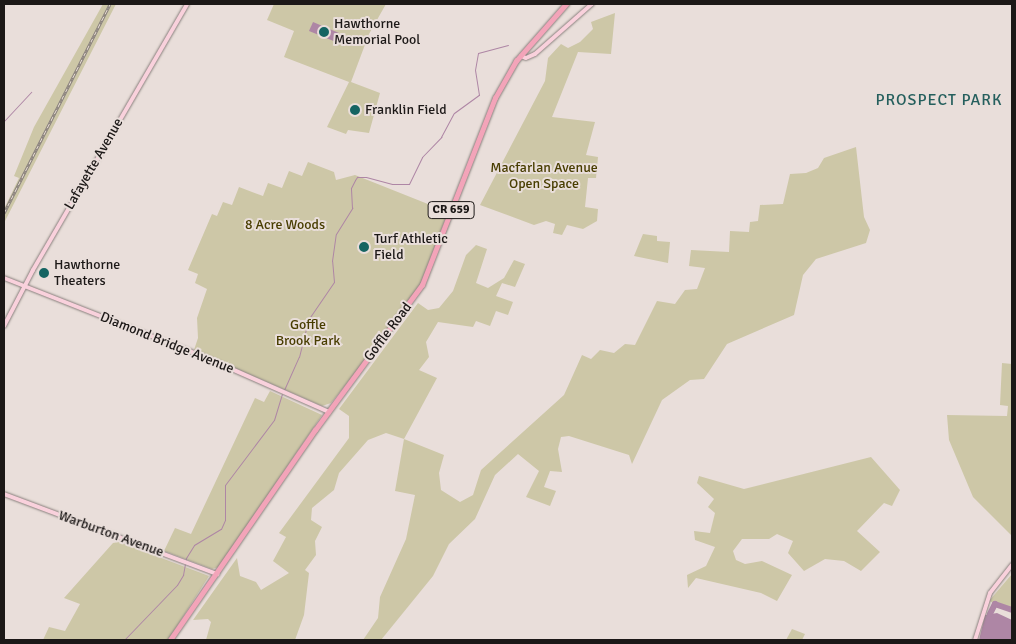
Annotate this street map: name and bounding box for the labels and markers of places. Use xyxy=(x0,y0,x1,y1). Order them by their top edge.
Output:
place label: Hawthorne Memorial Pool xyxy=(334,16,420,48)
marker: Hawthorne Memorial Pool xyxy=(318,26,330,38)
place label: Franklin Field xyxy=(365,102,447,118)
marker: Franklin Field xyxy=(349,104,361,116)
place label: Turf Athletic Field xyxy=(374,231,448,264)
marker: Turf Athletic Field xyxy=(358,241,370,253)
place label: Hawthorne Theaters xyxy=(54,257,120,290)
marker: Hawthorne Theaters xyxy=(38,267,50,279)

